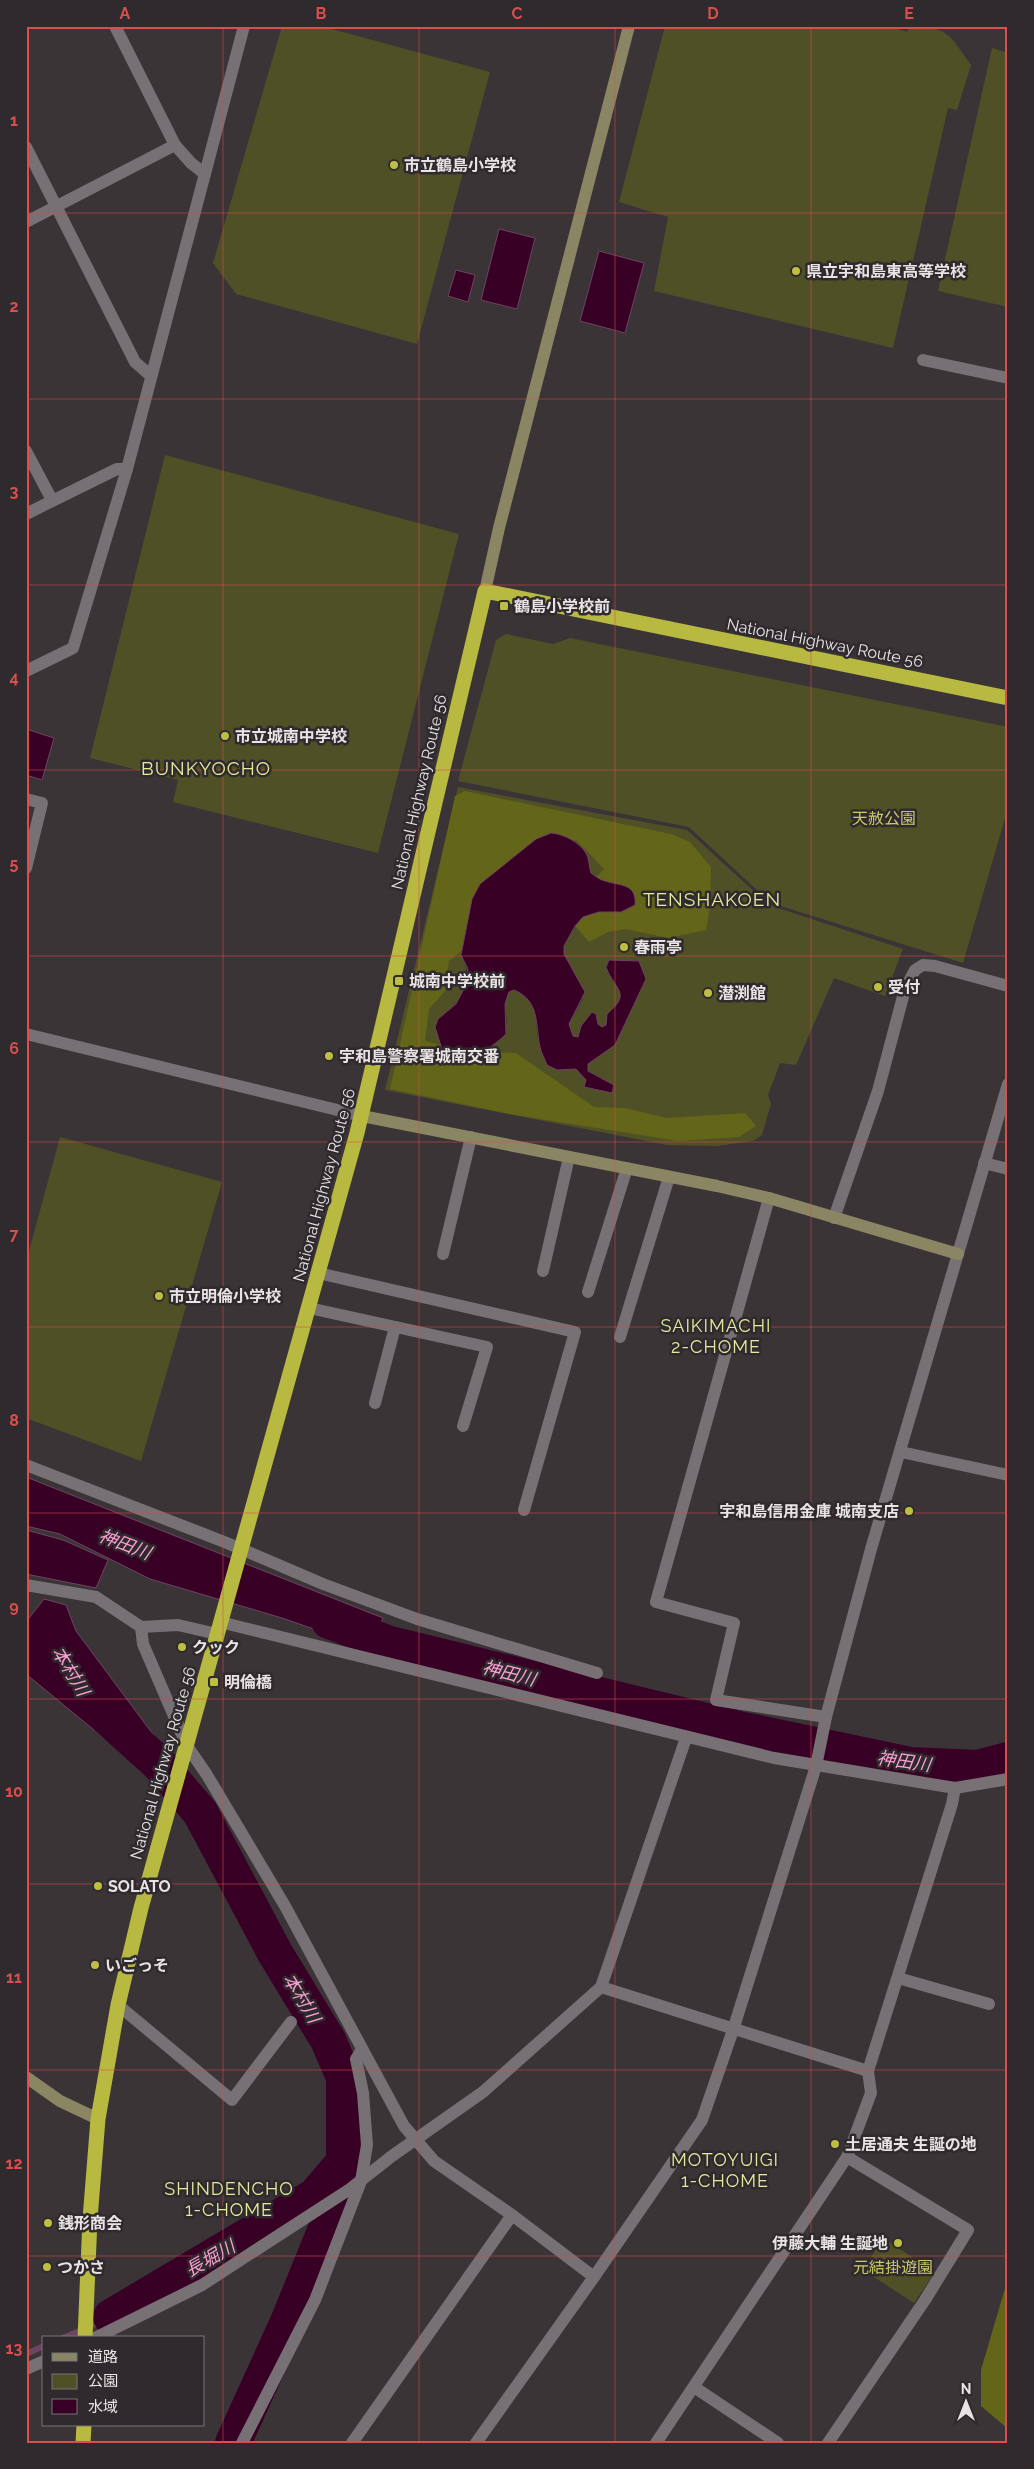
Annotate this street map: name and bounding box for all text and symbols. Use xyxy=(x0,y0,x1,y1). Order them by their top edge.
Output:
text: A xyxy=(120,4,131,23)
text: B xyxy=(316,4,327,23)
text: C xyxy=(512,4,523,23)
text: D xyxy=(707,4,719,23)
text: E xyxy=(904,4,914,23)
text: 1 xyxy=(10,111,18,130)
place label: 市立鶴島小学校 xyxy=(404,156,516,175)
marker: 市立鶴島小学校 xyxy=(388,159,400,171)
place label: 県立宇和島東高等学校 xyxy=(806,262,966,281)
marker: 県立宇和島東高等学校 xyxy=(790,265,802,277)
text: 2 xyxy=(9,297,19,316)
text: 3 xyxy=(10,482,19,501)
place label: 鶴島小学校前 xyxy=(514,597,610,616)
marker: 鶴島小学校前 xyxy=(498,600,510,612)
street label: National Highway Route 56 xyxy=(725,615,925,671)
text: 4 xyxy=(9,668,19,687)
street label: National Highway Route 56 xyxy=(387,693,451,891)
place label: 市立城南中学校 xyxy=(235,727,347,746)
marker: 市立城南中学校 xyxy=(219,730,231,742)
district label: BUNKYOCHO xyxy=(141,757,271,779)
park label: 天赦公園 xyxy=(852,809,916,828)
text: 5 xyxy=(10,854,19,873)
district label: TENSHAKOEN xyxy=(643,888,781,910)
place label: 春雨亭 xyxy=(634,938,682,957)
marker: 春雨亭 xyxy=(618,941,630,953)
place label: 城南中学校前 xyxy=(409,972,505,991)
marker: 城南中学校前 xyxy=(393,975,405,987)
place label: 受付 xyxy=(888,978,920,997)
marker: 受付 xyxy=(872,981,884,993)
place label: 潜渕館 xyxy=(718,984,766,1003)
marker: 潜渕館 xyxy=(702,987,714,999)
text: 6 xyxy=(9,1039,19,1058)
place label: 宇和島警察署城南交番 xyxy=(339,1047,499,1066)
marker: 宇和島警察署城南交番 xyxy=(323,1050,335,1062)
street label: National Highway Route 56 xyxy=(289,1086,359,1284)
text: 7 xyxy=(10,1225,19,1244)
place label: 市立明倫小学校 xyxy=(169,1287,281,1306)
marker: 市立明倫小学校 xyxy=(153,1290,165,1302)
district label: SAIKIMACHI 2-CHOME xyxy=(661,1315,771,1357)
text: 8 xyxy=(9,1411,19,1430)
place label: 宇和島信用金庫 城南支店 xyxy=(719,1502,899,1521)
marker: 宇和島信用金庫 城南支店 xyxy=(903,1505,915,1517)
water label: 神田川 xyxy=(96,1525,156,1564)
text: 9 xyxy=(9,1597,19,1616)
place label: クック xyxy=(192,1638,240,1657)
marker: クック xyxy=(176,1641,188,1653)
water label: 本村川 xyxy=(48,1642,95,1701)
water label: 神田川 xyxy=(480,1656,540,1690)
street label: National Highway Route 56 xyxy=(126,1665,200,1861)
place label: 明倫橋 xyxy=(224,1673,272,1692)
marker: 明倫橋 xyxy=(208,1676,220,1688)
water label: 神田川 xyxy=(876,1747,934,1775)
text: 10 xyxy=(5,1782,23,1801)
place label: SOLATO xyxy=(108,1877,171,1896)
marker: SOLATO xyxy=(92,1880,104,1892)
place label: いごっそ xyxy=(105,1956,169,1975)
marker: いごっそ xyxy=(89,1959,101,1971)
text: 11 xyxy=(6,1968,22,1987)
water label: 本村川 xyxy=(279,1969,326,2028)
place label: 土居通夫 生誕の地 xyxy=(845,2135,977,2154)
marker: 土居通夫 生誕の地 xyxy=(829,2138,841,2150)
district label: MOTOYUIGI 1-CHOME xyxy=(671,2149,779,2191)
text: 12 xyxy=(6,2154,22,2173)
district label: SHINDENCHO 1-CHOME xyxy=(164,2178,294,2220)
place label: 銭形商会 xyxy=(58,2214,122,2233)
marker: 銭形商会 xyxy=(42,2217,54,2229)
water label: 長堀川 xyxy=(181,2234,240,2281)
place label: 伊藤大輔 生誕地 xyxy=(771,2234,888,2253)
marker: 伊藤大輔 生誕地 xyxy=(892,2237,904,2249)
place label: つかさ xyxy=(57,2258,105,2277)
park label: 元結掛遊園 xyxy=(853,2258,933,2277)
marker: つかさ xyxy=(41,2261,53,2273)
legend xyxy=(42,2336,205,2426)
text: 13 xyxy=(6,2339,22,2358)
text: 道路 xyxy=(88,2348,118,2366)
text: 公園 xyxy=(88,2372,118,2390)
north arrow xyxy=(942,2376,992,2426)
text: N xyxy=(961,2381,971,2397)
text: 水域 xyxy=(88,2398,118,2416)

